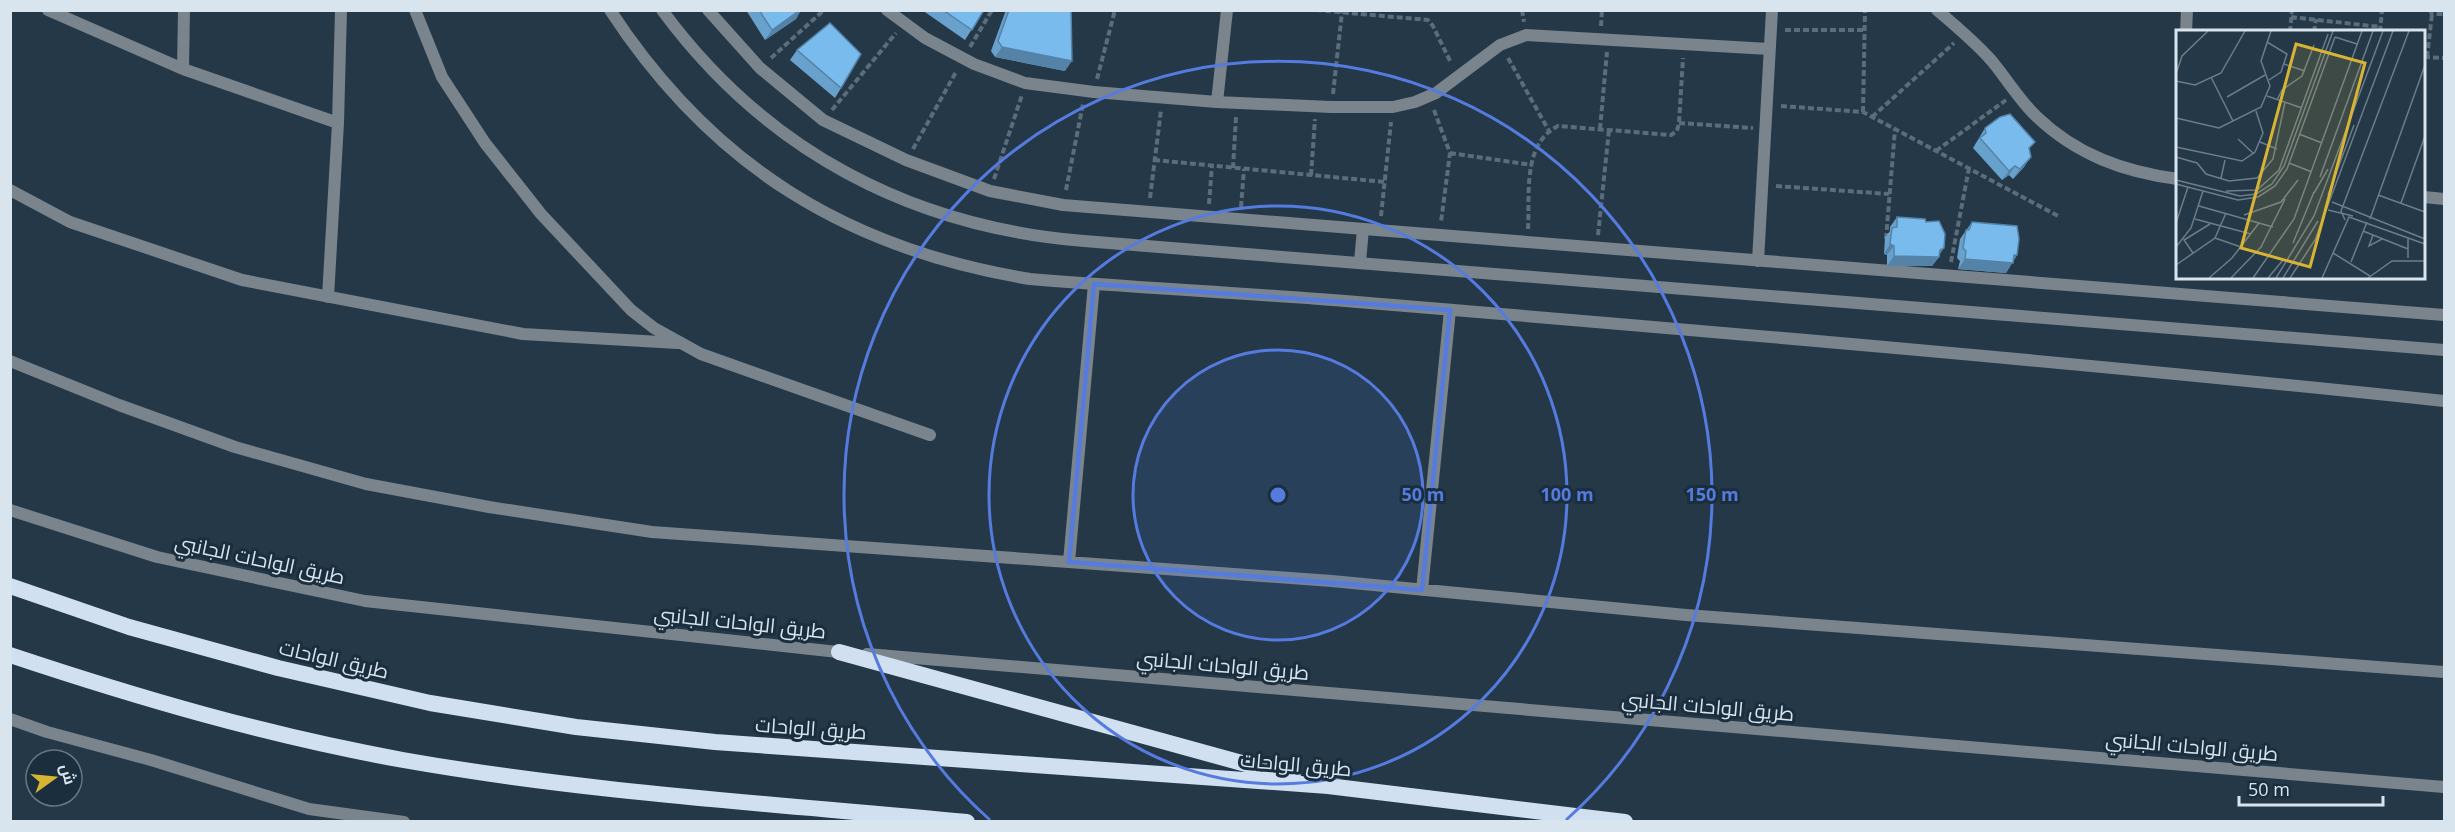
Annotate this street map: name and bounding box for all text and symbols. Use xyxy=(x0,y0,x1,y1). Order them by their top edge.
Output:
inset map xyxy=(2176,30,2425,279)
text: 50 m xyxy=(1402,482,1444,506)
text: 100 m xyxy=(1540,482,1594,506)
text: 150 m xyxy=(1685,482,1739,506)
centre of rings xyxy=(1268,485,1288,505)
street label: طريق الواحات الجانبي xyxy=(172,528,347,593)
street label: طريق الواحات الجانبي xyxy=(652,600,827,647)
street label: طريق الواحات xyxy=(277,633,391,685)
street label: طريق الواحات الجانبي xyxy=(1135,644,1310,689)
street label: طريق الواحات الجانبي xyxy=(1620,685,1795,730)
street label: طريق الواحات xyxy=(754,711,868,745)
street label: طريق الواحات الجانبي xyxy=(2104,725,2279,770)
street label: طريق الواحات xyxy=(1239,746,1353,782)
north arrow xyxy=(24,748,84,808)
text: ش xyxy=(55,761,82,787)
scale bar xyxy=(2239,769,2383,807)
text: 50 m xyxy=(2248,777,2290,801)

